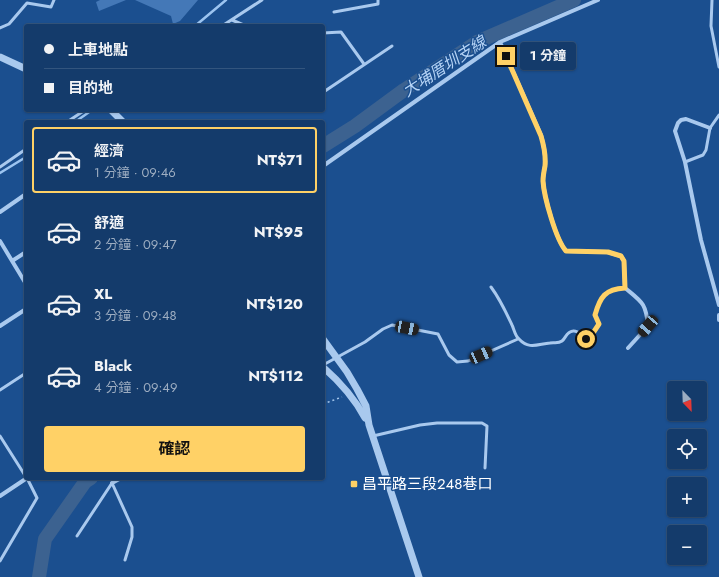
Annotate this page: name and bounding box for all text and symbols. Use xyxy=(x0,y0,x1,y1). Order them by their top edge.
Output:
water label: 大埔厝圳支線 xyxy=(398,30,492,102)
text: 上車地點 xyxy=(68,39,128,61)
callout: 1 分鐘 xyxy=(520,42,576,70)
text: 1 分鐘 xyxy=(530,46,566,65)
route end xyxy=(497,47,515,65)
text: 目的地 xyxy=(68,77,113,99)
text: 經濟 xyxy=(94,140,124,162)
icon: car xyxy=(46,142,82,178)
text: NT$71 xyxy=(257,149,303,171)
text: 1 分鐘 · 09:46 xyxy=(94,163,176,182)
text: 舒適 xyxy=(94,212,124,234)
icon: car xyxy=(46,214,82,250)
text: NT$95 xyxy=(254,221,303,243)
text: 2 分鐘 · 09:47 xyxy=(94,235,177,254)
text: XL xyxy=(94,283,112,305)
icon: car xyxy=(46,286,82,322)
text: NT$120 xyxy=(246,293,303,315)
text: 3 分鐘 · 09:48 xyxy=(94,306,177,325)
car xyxy=(636,313,660,339)
car xyxy=(394,320,420,336)
route start xyxy=(577,330,595,348)
car xyxy=(468,345,494,365)
text: Black xyxy=(94,355,132,377)
icon: car xyxy=(46,358,82,394)
text: NT$112 xyxy=(248,365,303,387)
text: 4 分鐘 · 09:49 xyxy=(94,378,177,397)
north arrow xyxy=(667,381,707,421)
map controls xyxy=(667,381,707,565)
button: 確認 xyxy=(44,426,305,472)
button: locate xyxy=(667,429,707,469)
place label: 昌平路三段248巷口 xyxy=(362,473,492,495)
button: + xyxy=(667,477,707,517)
marker: 昌平路三段248巷口 xyxy=(349,479,359,489)
button: − xyxy=(667,525,707,565)

